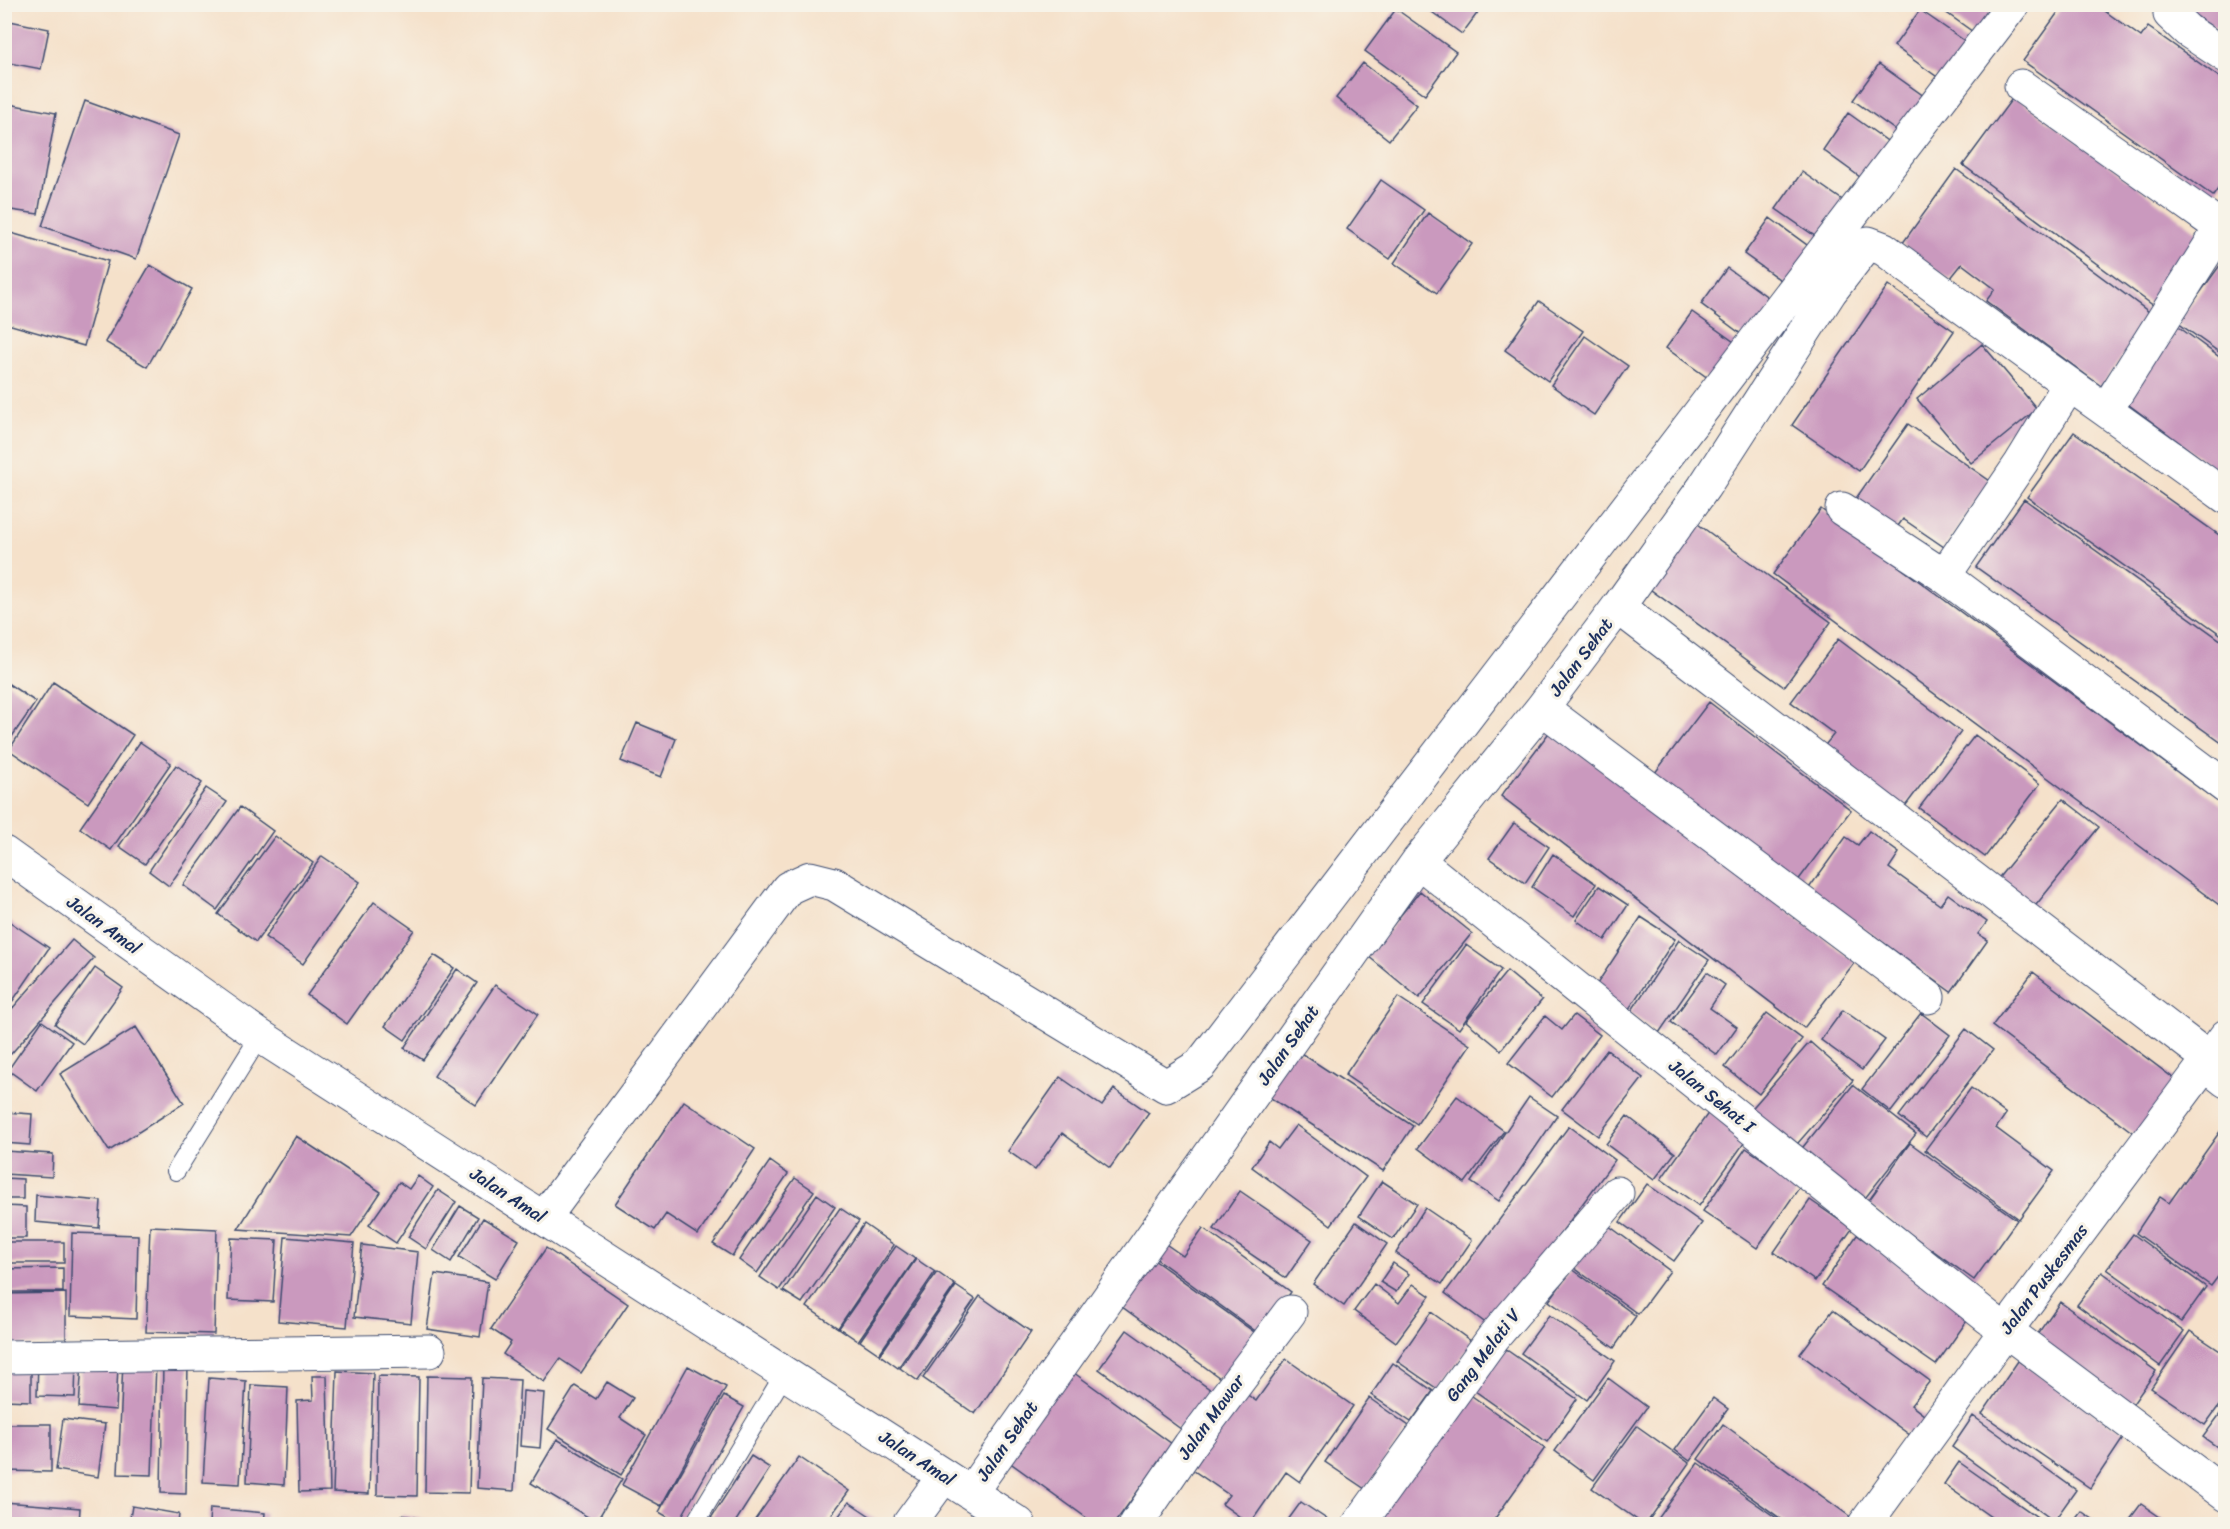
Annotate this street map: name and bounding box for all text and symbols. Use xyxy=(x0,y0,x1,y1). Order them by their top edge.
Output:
street label: Jalan Sehat xyxy=(1540,610,1622,704)
street label: Jalan Amal xyxy=(59,886,149,964)
street label: Jalan Sehat xyxy=(1248,998,1328,1093)
street label: Jalan Sehat I xyxy=(1661,1050,1764,1142)
street label: Jalan Amal xyxy=(462,1158,553,1232)
street label: Jalan Puskesmas xyxy=(1991,1216,2097,1342)
street label: Gang Melati V xyxy=(1437,1301,1529,1409)
street label: Jalan Mawar xyxy=(1168,1366,1254,1467)
street label: Jalan Sehat xyxy=(967,1394,1047,1489)
street label: Jalan Amal xyxy=(871,1421,962,1495)

